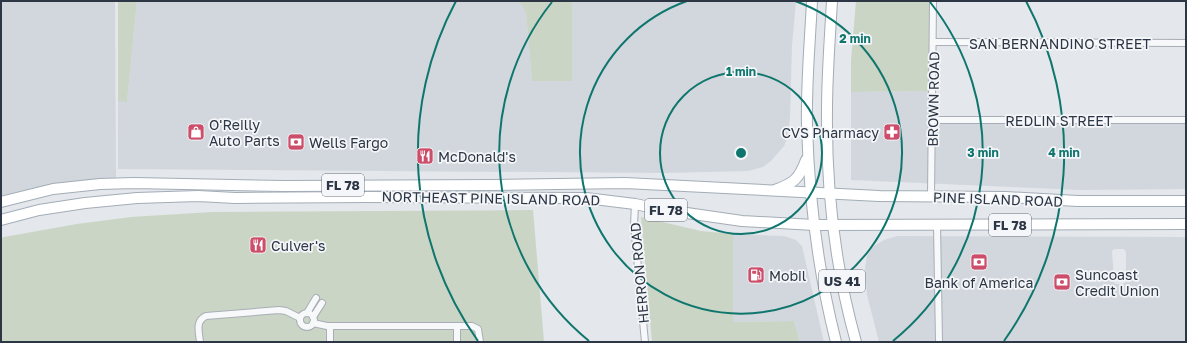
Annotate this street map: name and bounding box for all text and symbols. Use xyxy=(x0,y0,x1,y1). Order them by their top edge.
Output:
text: 2 min xyxy=(839,31,871,46)
street label: SAN BERNANDINO STREET xyxy=(969,35,1151,52)
street label: BROWN ROAD xyxy=(924,51,942,147)
text: 1 min xyxy=(726,64,756,79)
street label: REDLIN STREET xyxy=(1005,112,1113,129)
place label: O'Reilly Auto Parts xyxy=(209,116,280,149)
shop icon: O'Reilly Auto Parts xyxy=(186,122,206,142)
pharmacy icon: CVS Pharmacy xyxy=(882,122,902,142)
place label: CVS Pharmacy xyxy=(781,124,879,141)
bank icon: Wells Fargo xyxy=(286,132,306,152)
place label: Wells Fargo xyxy=(309,134,388,151)
text: 3 min xyxy=(967,145,999,160)
text: 4 min xyxy=(1048,145,1080,160)
restaurant icon: McDonald's xyxy=(415,146,435,166)
centre of rings xyxy=(734,146,748,160)
place label: McDonald's xyxy=(438,148,516,165)
road number: FL 78 xyxy=(322,174,364,196)
street label: NORTHEAST PINE ISLAND ROAD xyxy=(382,188,600,208)
street label: PINE ISLAND ROAD xyxy=(933,188,1063,210)
road number: FL 78 xyxy=(645,199,687,221)
road number: FL 78 xyxy=(989,214,1031,236)
street label: HERRON ROAD xyxy=(626,222,652,324)
restaurant icon: Culver's xyxy=(248,235,268,255)
place label: Culver's xyxy=(271,237,325,254)
bank icon: Bank of America xyxy=(969,252,989,272)
fuel station icon: Mobil xyxy=(746,265,766,285)
place label: Suncoast Credit Union xyxy=(1075,266,1159,299)
place label: Mobil xyxy=(769,267,806,284)
road number: US 41 xyxy=(819,270,865,292)
bank icon: Suncoast Credit Union xyxy=(1052,272,1072,292)
place label: Bank of America xyxy=(925,274,1033,291)

